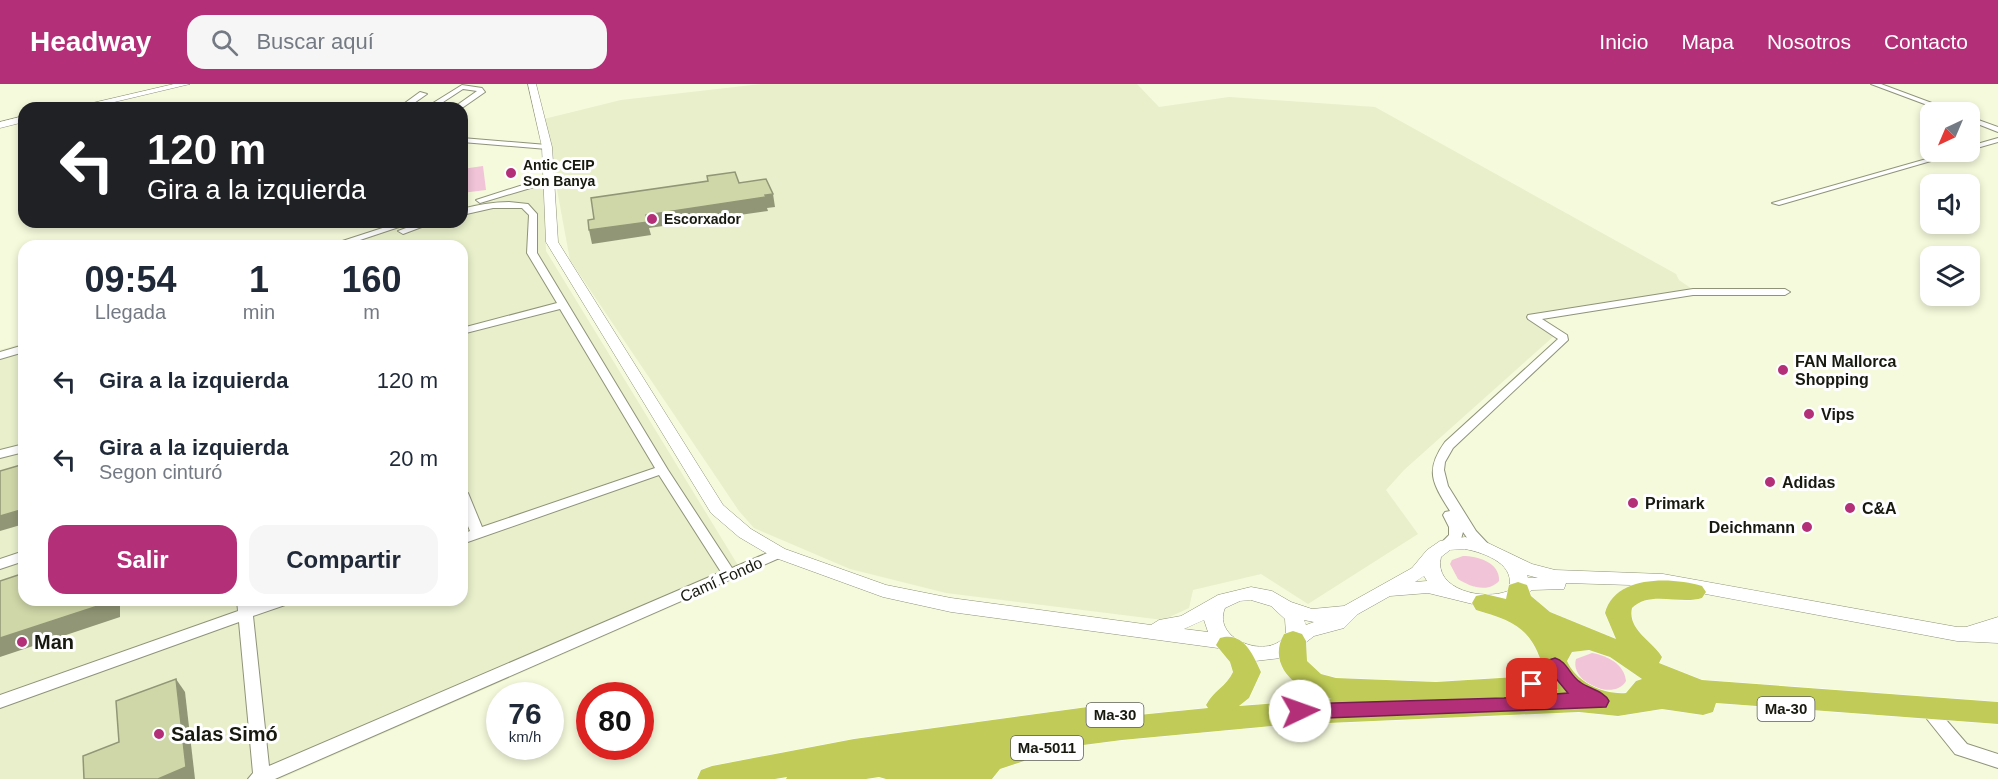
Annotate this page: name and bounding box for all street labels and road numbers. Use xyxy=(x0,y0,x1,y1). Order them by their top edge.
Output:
street label: Camí Fondo xyxy=(678,554,765,605)
road number: Ma-30 xyxy=(1758,697,1814,721)
road number: Ma-30 xyxy=(1086,703,1144,727)
road number: Ma-5011 xyxy=(1011,736,1083,760)

